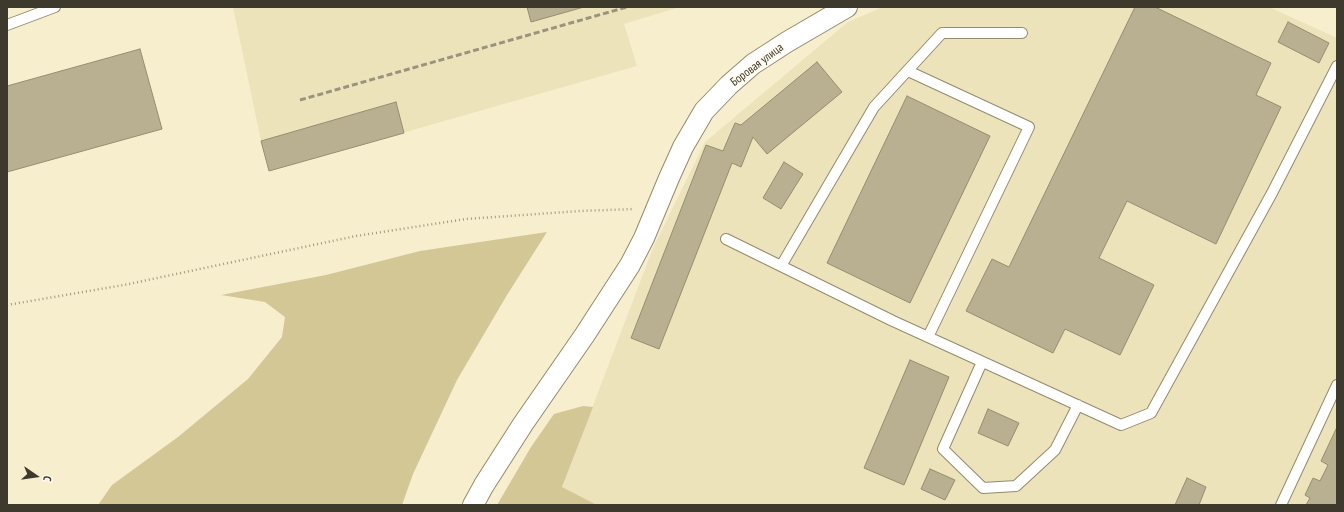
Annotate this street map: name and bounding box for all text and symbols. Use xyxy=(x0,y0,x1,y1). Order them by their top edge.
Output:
street label: Боровая улица xyxy=(728,40,786,90)
north arrow xyxy=(16,456,56,496)
text: С xyxy=(40,475,55,483)

